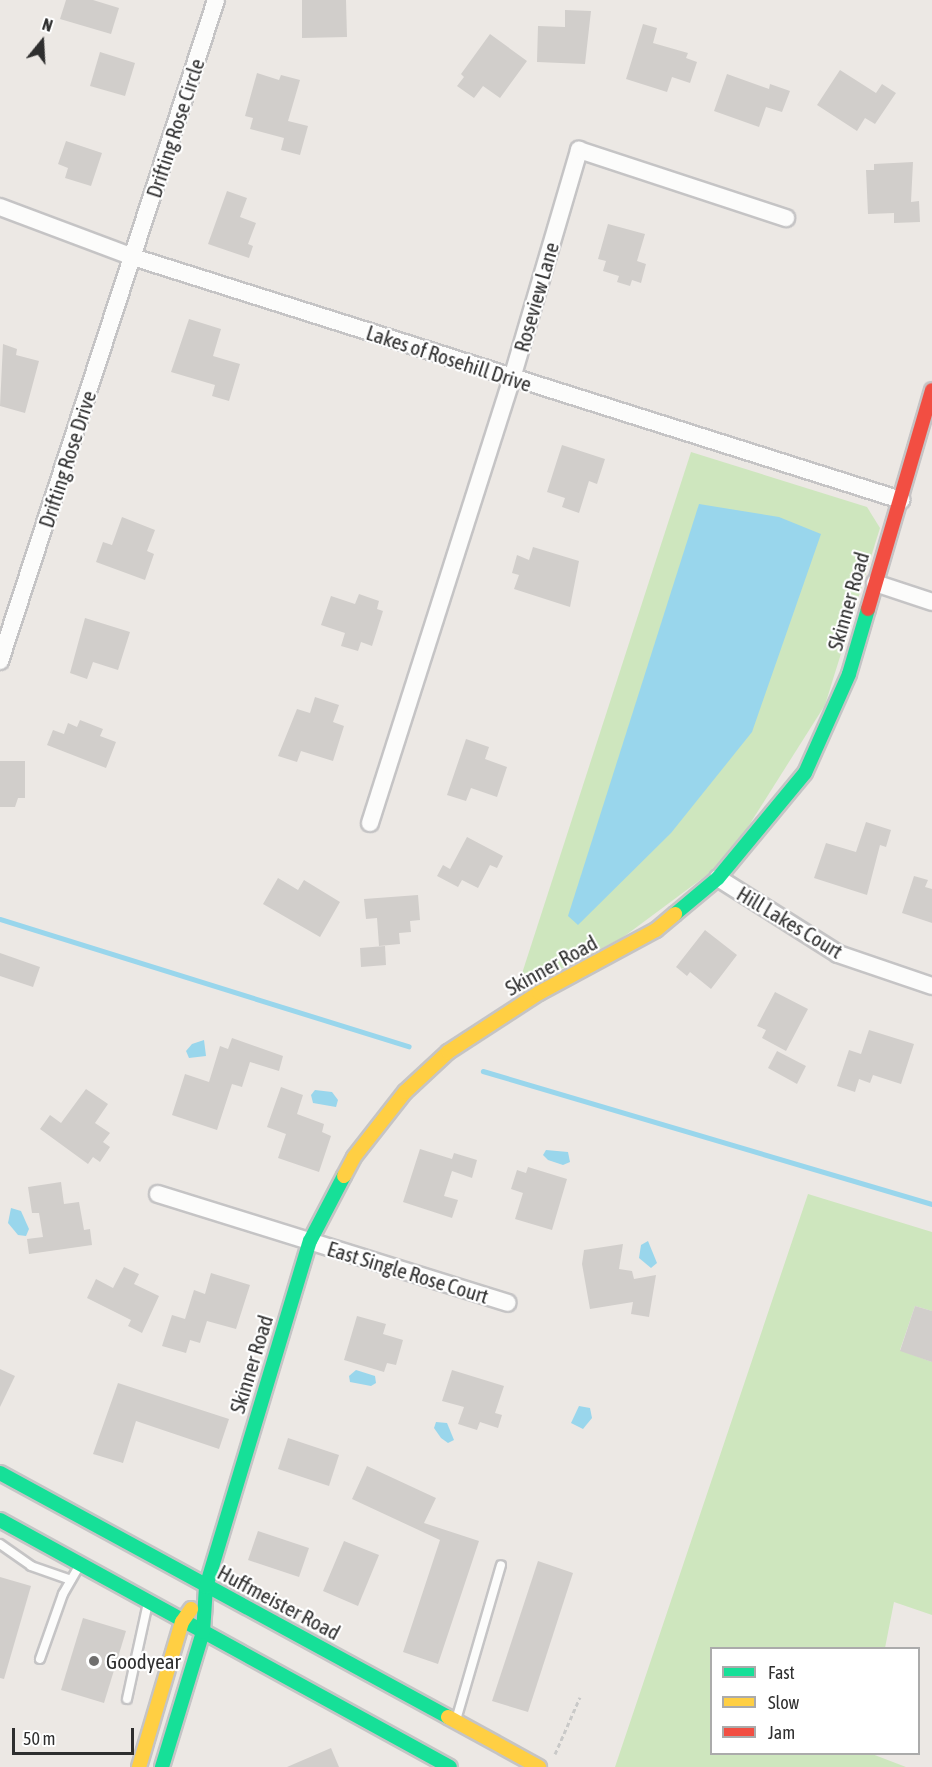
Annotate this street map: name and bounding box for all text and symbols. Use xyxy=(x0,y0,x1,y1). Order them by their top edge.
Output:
north arrow xyxy=(12,12,72,72)
text: N xyxy=(40,15,55,35)
street label: Drifting Rose Circle xyxy=(141,55,209,201)
street label: Roseview Lane xyxy=(508,239,564,355)
street label: Lakes of Rosehill Drive xyxy=(363,319,535,397)
street label: Drifting Rose Drive xyxy=(33,387,101,531)
street label: Skinner Road xyxy=(822,549,874,653)
street label: Hill Lakes Court xyxy=(732,881,848,963)
street label: Skinner Road xyxy=(501,929,601,1001)
street label: East Single Rose Court xyxy=(324,1235,492,1309)
street label: Skinner Road xyxy=(224,1312,278,1416)
street label: Huffmeister Road xyxy=(213,1559,345,1645)
legend xyxy=(710,1647,920,1755)
place label: Goodyear xyxy=(106,1648,181,1674)
marker: Goodyear xyxy=(87,1654,101,1668)
text: Fast xyxy=(768,1662,795,1683)
text: Slow xyxy=(768,1692,799,1713)
scale bar xyxy=(15,1716,136,1754)
text: Jam xyxy=(768,1722,795,1743)
text: 50 m xyxy=(23,1728,55,1749)

